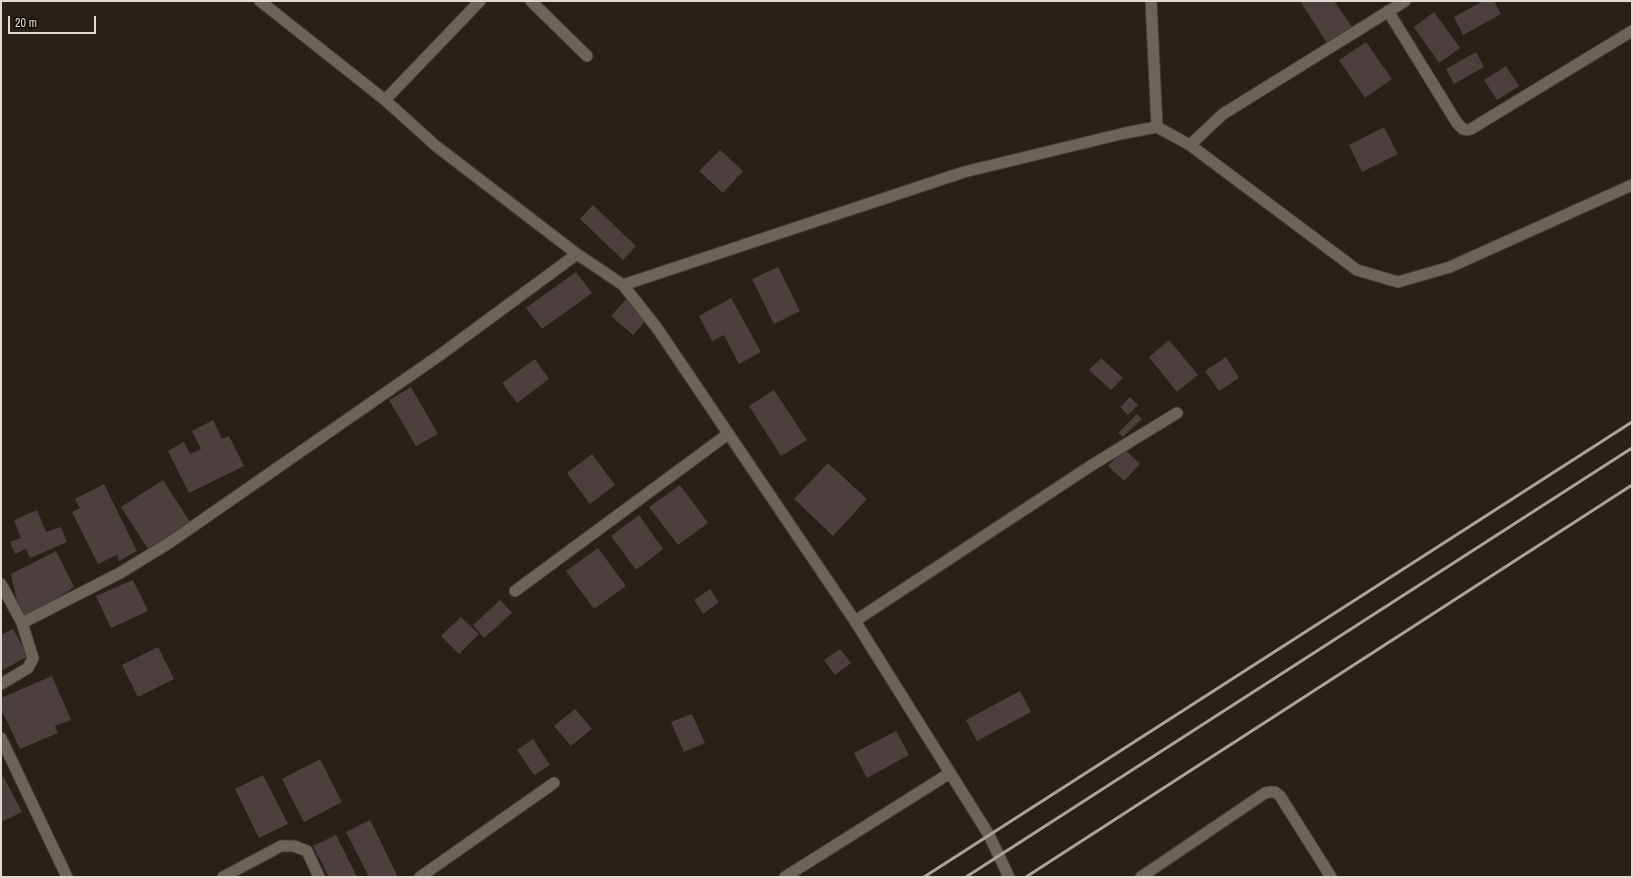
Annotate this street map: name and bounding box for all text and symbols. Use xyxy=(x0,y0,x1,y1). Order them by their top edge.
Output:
scale bar xyxy=(10,8,98,34)
text: 20 m xyxy=(15,15,37,31)

